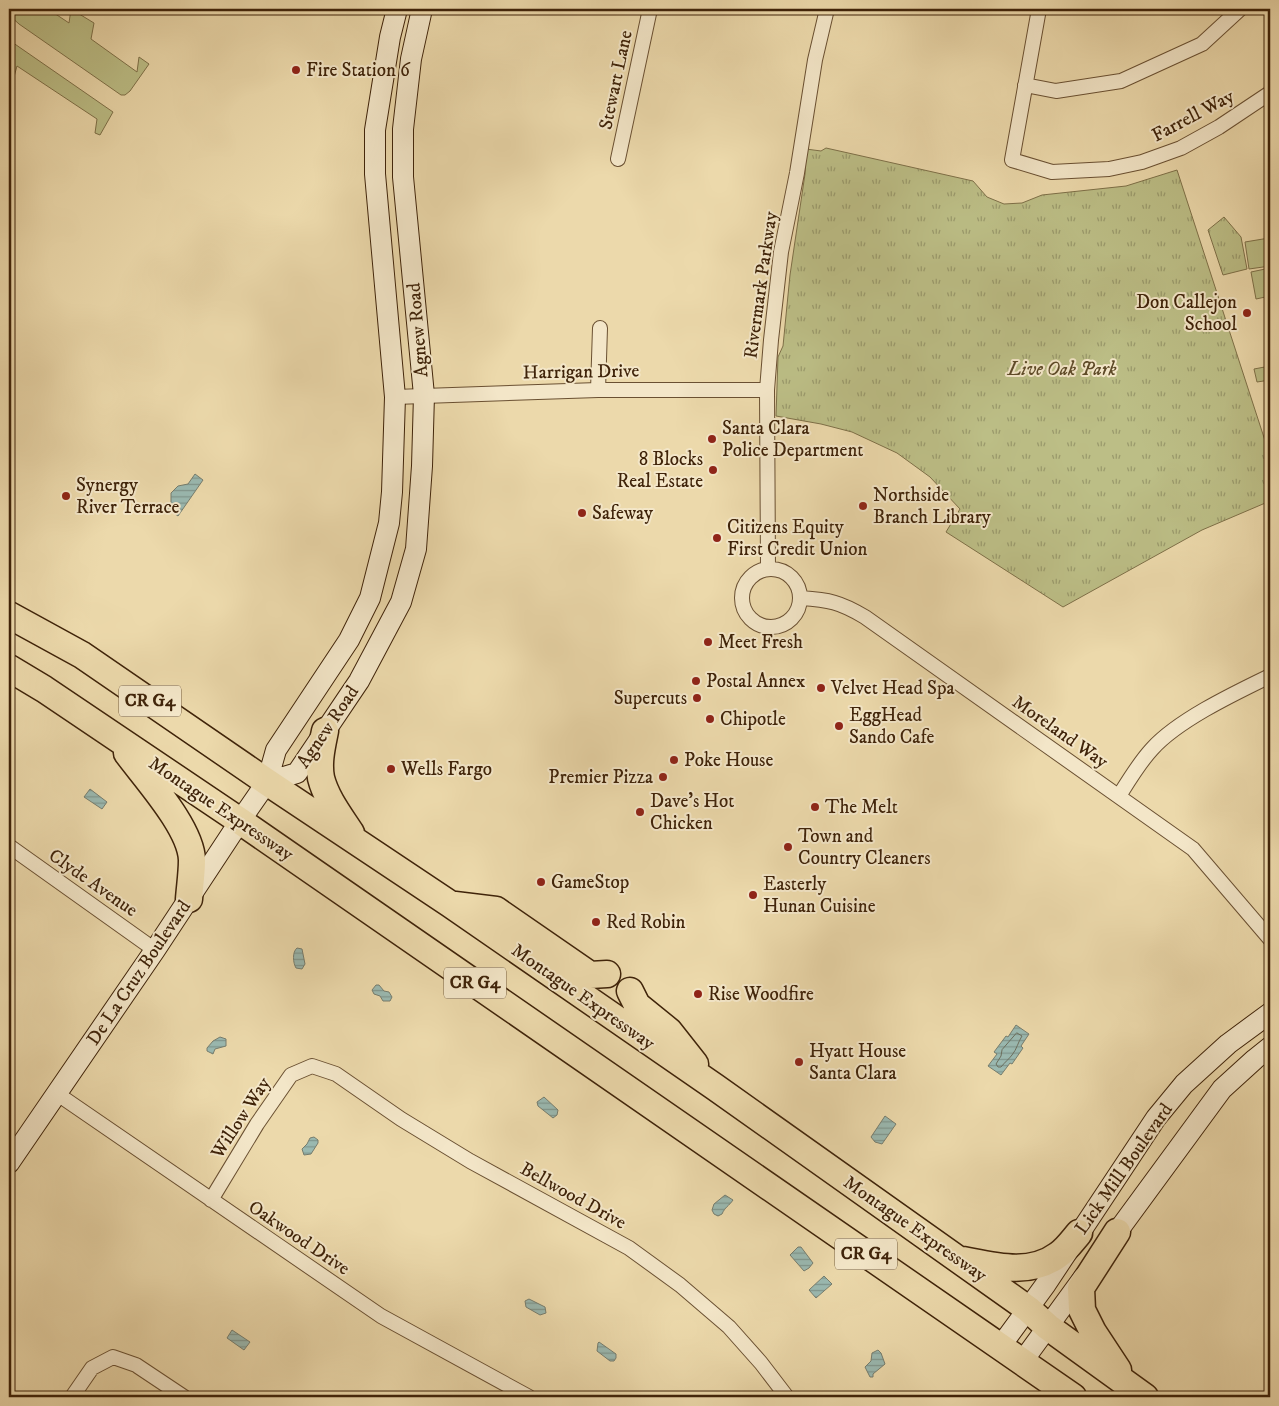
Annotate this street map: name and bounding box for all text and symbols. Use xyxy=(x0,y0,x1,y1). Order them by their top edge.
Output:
street label: Stewart Lane xyxy=(594,28,638,132)
place label: Fire Station 6 xyxy=(306,59,411,82)
marker: Fire Station 6 xyxy=(290,64,302,76)
street label: Farrell Way xyxy=(1148,84,1239,147)
street label: Rivermark Parkway xyxy=(739,209,783,360)
street label: Agnew Road xyxy=(402,281,434,378)
place label: Don Callejon School xyxy=(1136,291,1237,336)
marker: Don Callejon School xyxy=(1241,307,1253,319)
park label: Live Oak Park xyxy=(1007,358,1116,381)
street label: Harrigan Drive xyxy=(522,359,640,385)
place label: Santa Clara Police Department xyxy=(722,417,863,462)
marker: Santa Clara Police Department xyxy=(706,433,718,445)
place label: 8 Blocks Real Estate xyxy=(617,448,703,493)
marker: 8 Blocks Real Estate xyxy=(707,464,719,476)
place label: Synergy River Terrace xyxy=(76,474,180,519)
place label: Northside Branch Library xyxy=(873,484,992,529)
marker: Synergy River Terrace xyxy=(60,490,72,502)
marker: Northside Branch Library xyxy=(857,500,869,512)
place label: Safeway xyxy=(592,502,654,525)
marker: Safeway xyxy=(576,507,588,519)
place label: Citizens Equity First Credit Union xyxy=(727,516,867,561)
marker: Citizens Equity First Credit Union xyxy=(711,532,723,544)
place label: Meet Fresh xyxy=(718,631,803,654)
marker: Meet Fresh xyxy=(702,636,714,648)
place label: Postal Annex xyxy=(706,670,806,693)
marker: Postal Annex xyxy=(690,675,702,687)
place label: Velvet Head Spa xyxy=(830,677,955,700)
street label: Agnew Road xyxy=(292,681,364,773)
marker: Velvet Head Spa xyxy=(815,682,827,694)
road number: CR G4 xyxy=(119,686,181,716)
place label: Supercuts xyxy=(614,687,687,710)
street label: Moreland Way xyxy=(1008,691,1113,774)
marker: Supercuts xyxy=(691,692,703,704)
place label: EggHead Sando Cafe xyxy=(849,704,934,749)
place label: Chipotle xyxy=(720,708,786,731)
marker: Chipotle xyxy=(704,713,716,725)
marker: EggHead Sando Cafe xyxy=(833,720,845,732)
place label: Poke House xyxy=(684,749,773,772)
street label: Montague Expressway xyxy=(144,752,299,867)
marker: Poke House xyxy=(668,754,680,766)
place label: Wells Fargo xyxy=(400,758,492,781)
marker: Wells Fargo xyxy=(385,763,397,775)
place label: Premier Pizza xyxy=(548,766,653,789)
marker: Premier Pizza xyxy=(657,771,669,783)
place label: Dave's Hot Chicken xyxy=(650,790,734,835)
place label: The Melt xyxy=(825,796,898,819)
marker: The Melt xyxy=(809,801,821,813)
marker: Dave's Hot Chicken xyxy=(634,806,646,818)
place label: Town and Country Cleaners xyxy=(798,825,930,870)
marker: Town and Country Cleaners xyxy=(782,841,794,853)
street label: Clyde Avenue xyxy=(44,844,142,922)
place label: GameStop xyxy=(551,871,629,894)
place label: Easterly Hunan Cuisine xyxy=(763,873,876,918)
marker: GameStop xyxy=(535,876,547,888)
marker: Easterly Hunan Cuisine xyxy=(747,889,759,901)
street label: De La Cruz Boulevard xyxy=(82,896,196,1050)
place label: Red Robin xyxy=(606,911,686,934)
marker: Red Robin xyxy=(590,916,602,928)
street label: Montague Expressway xyxy=(507,939,660,1056)
road number: CR G4 xyxy=(444,968,506,998)
place label: Rise Woodfire xyxy=(708,983,814,1006)
marker: Rise Woodfire xyxy=(692,988,704,1000)
place label: Hyatt House Santa Clara xyxy=(809,1040,906,1085)
marker: Hyatt House Santa Clara xyxy=(793,1056,805,1068)
street label: Willow Way xyxy=(206,1072,276,1164)
street label: Lick Mill Boulevard xyxy=(1070,1099,1178,1239)
street label: Bellwood Drive xyxy=(516,1157,630,1235)
street label: Montague Expressway xyxy=(839,1171,992,1288)
street label: Oakwood Drive xyxy=(244,1196,354,1280)
road number: CR G4 xyxy=(835,1238,897,1270)

